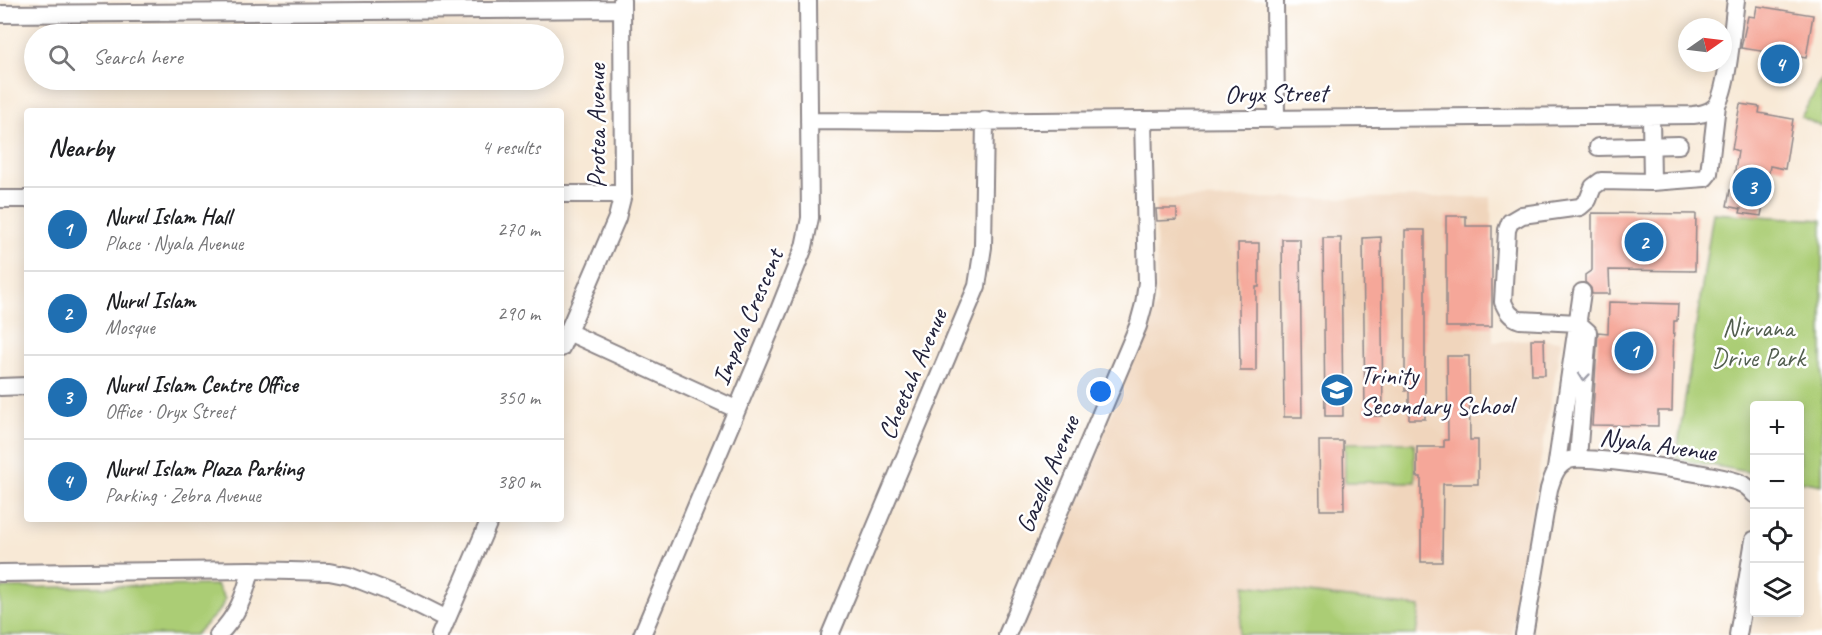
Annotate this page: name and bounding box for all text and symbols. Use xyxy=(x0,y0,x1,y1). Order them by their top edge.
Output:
north arrow xyxy=(1678,18,1732,72)
search box xyxy=(24,24,564,90)
icon: search xyxy=(45,41,78,74)
pin: 4 xyxy=(1760,42,1800,86)
text: Search here xyxy=(93,43,183,71)
street label: Protea Avenue xyxy=(580,62,613,188)
street label: Oryx Street xyxy=(1224,76,1331,111)
text: Nearby xyxy=(48,131,113,164)
text: 4 results xyxy=(481,135,540,160)
pin: 3 xyxy=(1732,164,1772,210)
text: Nurul Islam Hall xyxy=(105,203,231,231)
text: 1 xyxy=(63,217,72,242)
text: 270 m xyxy=(497,217,540,242)
pin: 2 xyxy=(1624,220,1664,264)
text: Place · Nyala Avenue xyxy=(105,231,243,256)
street label: Impala Crescent xyxy=(704,242,792,390)
text: Nurul Islam xyxy=(105,287,195,315)
text: 2 xyxy=(63,301,72,326)
text: 290 m xyxy=(497,301,540,326)
street label: Cheetah Avenue xyxy=(870,303,955,444)
park label: Nirvana Drive Park xyxy=(1711,311,1807,374)
text: Mosque xyxy=(105,315,155,340)
pin: 1 xyxy=(1614,328,1654,374)
place label: Trinity Secondary School xyxy=(1360,359,1518,422)
text: Nurul Islam Centre Office xyxy=(105,371,298,399)
school or university icon: Trinity Secondary School xyxy=(1319,372,1355,408)
one-way arrow xyxy=(1578,372,1591,381)
your location xyxy=(1086,377,1115,406)
text: 3 xyxy=(63,385,72,410)
text: 350 m xyxy=(497,385,540,410)
text: Office · Oryx Street xyxy=(105,399,234,424)
map controls xyxy=(1750,401,1804,617)
button: + xyxy=(1750,401,1804,455)
street label: Gazelle Avenue xyxy=(1008,409,1087,538)
street label: Nyala Avenue xyxy=(1598,420,1719,469)
text: Nurul Islam Plaza Parking xyxy=(105,455,303,483)
button: − xyxy=(1750,455,1804,509)
text: 4 xyxy=(63,469,72,494)
text: 380 m xyxy=(497,469,540,494)
text: Parking · Zebra Avenue xyxy=(105,483,261,508)
button: locate xyxy=(1750,509,1804,563)
button: layers xyxy=(1750,563,1804,617)

